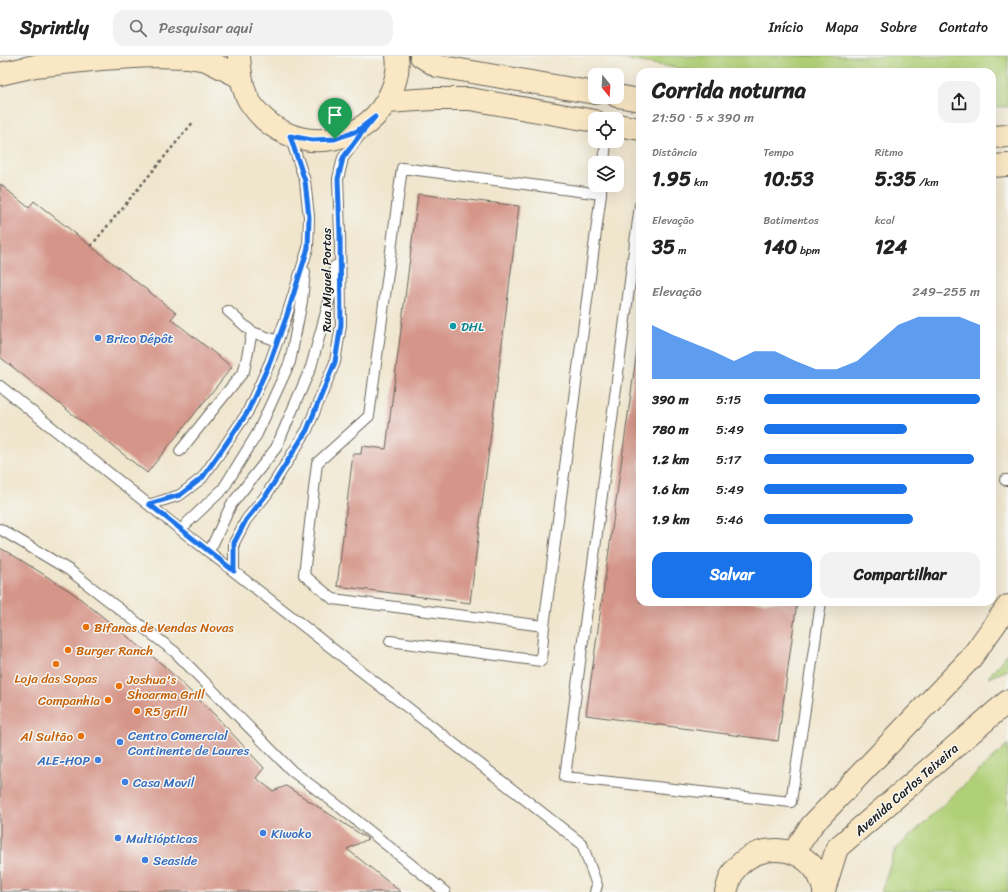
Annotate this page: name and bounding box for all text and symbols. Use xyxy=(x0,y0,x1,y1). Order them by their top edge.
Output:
search box xyxy=(113,10,393,46)
text: Sprintly xyxy=(20,11,89,44)
text: Pesquisar aqui xyxy=(159,15,253,41)
text: Início xyxy=(769,15,803,40)
text: Mapa xyxy=(825,15,858,40)
text: Sobre xyxy=(880,15,917,40)
text: Contato xyxy=(939,15,988,40)
icon: search xyxy=(127,17,149,39)
north arrow xyxy=(588,68,624,104)
map controls xyxy=(588,68,624,192)
text: Corrida noturna xyxy=(652,71,806,110)
button: share xyxy=(938,81,980,123)
pin xyxy=(318,98,352,139)
icon: arrive xyxy=(324,104,346,126)
text: 21:50 · 5 × 390 m xyxy=(652,106,754,129)
button: locate xyxy=(588,112,624,148)
text: Distância xyxy=(652,143,697,162)
text: Tempo xyxy=(763,143,794,162)
text: Ritmo xyxy=(875,143,903,162)
button: layers xyxy=(588,156,624,192)
text: 1.95 xyxy=(652,162,691,197)
text: 10:53 xyxy=(763,162,814,197)
text: 5:35 xyxy=(875,162,916,197)
text: km xyxy=(691,173,708,192)
text: /km xyxy=(916,173,939,192)
text: Elevação xyxy=(652,211,694,230)
text: Batimentos xyxy=(763,211,819,230)
text: kcal xyxy=(875,211,895,230)
street label: Rua Miguel Portas xyxy=(315,228,338,332)
text: 35 xyxy=(652,230,675,265)
text: 140 xyxy=(763,230,797,265)
text: 124 xyxy=(875,230,907,265)
text: m xyxy=(675,241,687,260)
text: bpm xyxy=(797,241,820,260)
text: Elevação xyxy=(652,280,702,303)
text: 249–255 m xyxy=(912,280,980,303)
place label: DHL xyxy=(461,315,484,338)
marker: DHL xyxy=(448,321,458,331)
place label: Brico Dépôt xyxy=(106,327,174,350)
marker: Brico Dépôt xyxy=(93,333,103,343)
text: 390 m xyxy=(652,388,689,411)
text: 5:15 xyxy=(716,388,741,411)
text: 780 m xyxy=(652,418,689,441)
text: 5:49 xyxy=(716,418,744,441)
text: 1.2 km xyxy=(652,448,689,471)
text: 5:17 xyxy=(716,448,741,471)
text: 1.6 km xyxy=(652,478,689,501)
text: 5:49 xyxy=(716,478,744,501)
text: 1.9 km xyxy=(652,508,690,531)
text: 5:46 xyxy=(716,508,743,531)
button: Salvar xyxy=(652,552,812,598)
button: Compartilhar xyxy=(820,552,980,598)
place label: Bifanas de Vendas Novas xyxy=(94,616,235,639)
marker: Bifanas de Vendas Novas xyxy=(81,622,91,632)
place label: Burger Ranch xyxy=(76,639,153,662)
marker: Burger Ranch xyxy=(63,645,73,655)
marker: Loja das Sopas xyxy=(51,659,61,669)
place label: Loja das Sopas xyxy=(15,667,98,690)
place label: Joshua's Shoarma Grill xyxy=(126,668,205,706)
marker: Joshua's Shoarma Grill xyxy=(114,681,124,691)
place label: Companhia xyxy=(38,689,100,712)
marker: Companhia xyxy=(103,695,113,705)
place label: R5 grill xyxy=(145,700,187,723)
marker: R5 grill xyxy=(132,706,142,716)
place label: Centro Comercial Continente de Loures xyxy=(128,724,249,762)
place label: Al Sultão xyxy=(19,725,73,748)
marker: Al Sultão xyxy=(76,731,86,741)
marker: Centro Comercial Continente de Loures xyxy=(115,737,125,747)
street label: Avenida Carlos Teixeira xyxy=(848,737,964,842)
place label: ALE-HOP xyxy=(36,749,91,772)
marker: ALE-HOP xyxy=(93,755,103,765)
place label: Casa Movil xyxy=(133,771,195,794)
marker: Casa Movil xyxy=(120,777,130,787)
place label: Kiwoko xyxy=(271,822,312,845)
place label: Multiópticas xyxy=(126,827,198,850)
marker: Kiwoko xyxy=(258,828,268,838)
marker: Multiópticas xyxy=(113,833,123,843)
place label: Seaside xyxy=(153,849,198,872)
marker: Seaside xyxy=(140,855,150,865)

